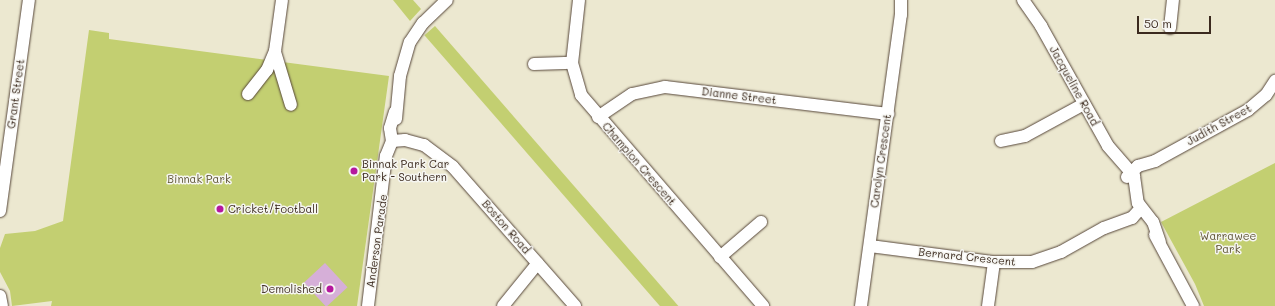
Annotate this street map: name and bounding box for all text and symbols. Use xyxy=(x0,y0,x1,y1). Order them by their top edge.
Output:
scale bar xyxy=(1139,8,1213,34)
text: 50 m xyxy=(1144,15,1172,31)
street label: Jacqueline Road xyxy=(1047,44,1101,128)
street label: Grant Street xyxy=(5,58,27,130)
street label: Dianne Street xyxy=(701,85,777,107)
street label: Judith Street xyxy=(1184,102,1254,148)
street label: Carolyn Crescent xyxy=(868,113,894,209)
street label: Champion Crescent xyxy=(599,120,679,208)
place label: Binnak Park Car Park - Southern xyxy=(362,158,449,184)
marker: Binnak Park Car Park - Southern xyxy=(349,166,359,176)
park label: Binnak Park xyxy=(167,172,231,186)
street label: Anderson Parade xyxy=(364,193,390,289)
street label: Boston Road xyxy=(479,197,533,257)
place label: Cricket/Football xyxy=(228,202,318,216)
marker: Cricket/Football xyxy=(215,204,225,214)
park label: Warrawee Park xyxy=(1200,230,1256,256)
street label: Bernard Crescent xyxy=(918,245,1016,269)
place label: Demolished xyxy=(261,282,322,296)
marker: Demolished xyxy=(325,284,335,294)

